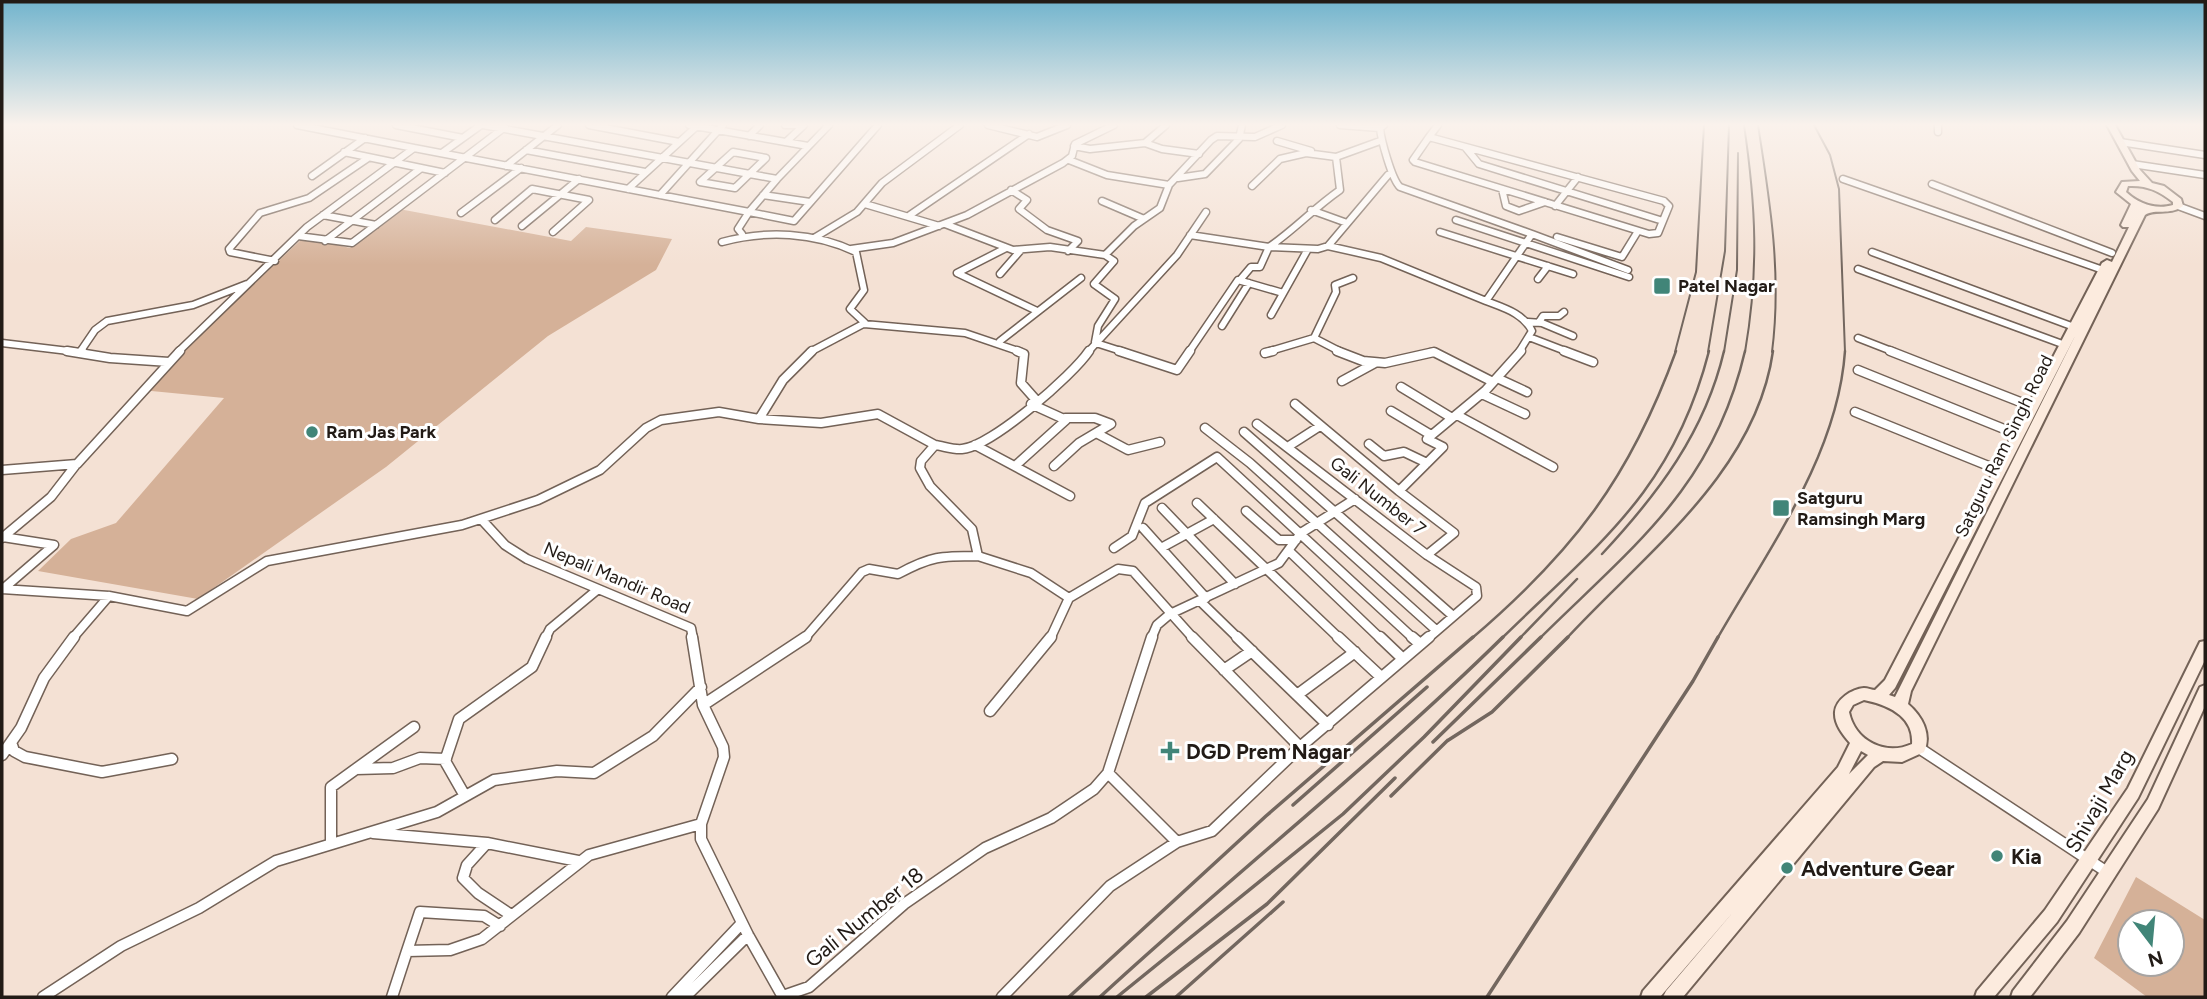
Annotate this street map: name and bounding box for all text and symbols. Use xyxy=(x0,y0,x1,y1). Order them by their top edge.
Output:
place label: Patel Nagar xyxy=(1678,275,1775,297)
marker: Patel Nagar xyxy=(1652,276,1672,296)
street label: Satguru Ram Singh Road xyxy=(1950,351,2058,541)
place label: Ram Jas Park xyxy=(326,421,436,443)
marker: Ram Jas Park xyxy=(304,424,320,440)
street label: Gali Number 7 xyxy=(1326,452,1430,540)
place label: Satguru Ramsingh Marg xyxy=(1797,487,1925,530)
marker: Satguru Ramsingh Marg xyxy=(1771,498,1791,518)
street label: Nepali Mandir Road xyxy=(540,537,694,619)
place label: DGD Prem Nagar xyxy=(1186,739,1351,764)
marker: DGD Prem Nagar xyxy=(1160,741,1180,761)
street label: Shivaji Marg xyxy=(2060,745,2138,857)
place label: Kia xyxy=(2011,844,2042,869)
marker: Kia xyxy=(1989,848,2005,864)
place label: Adventure Gear xyxy=(1801,856,1955,881)
marker: Adventure Gear xyxy=(1779,860,1795,876)
street label: Gali Number 18 xyxy=(800,862,928,972)
north arrow xyxy=(2116,908,2186,978)
text: N xyxy=(2145,946,2166,972)

